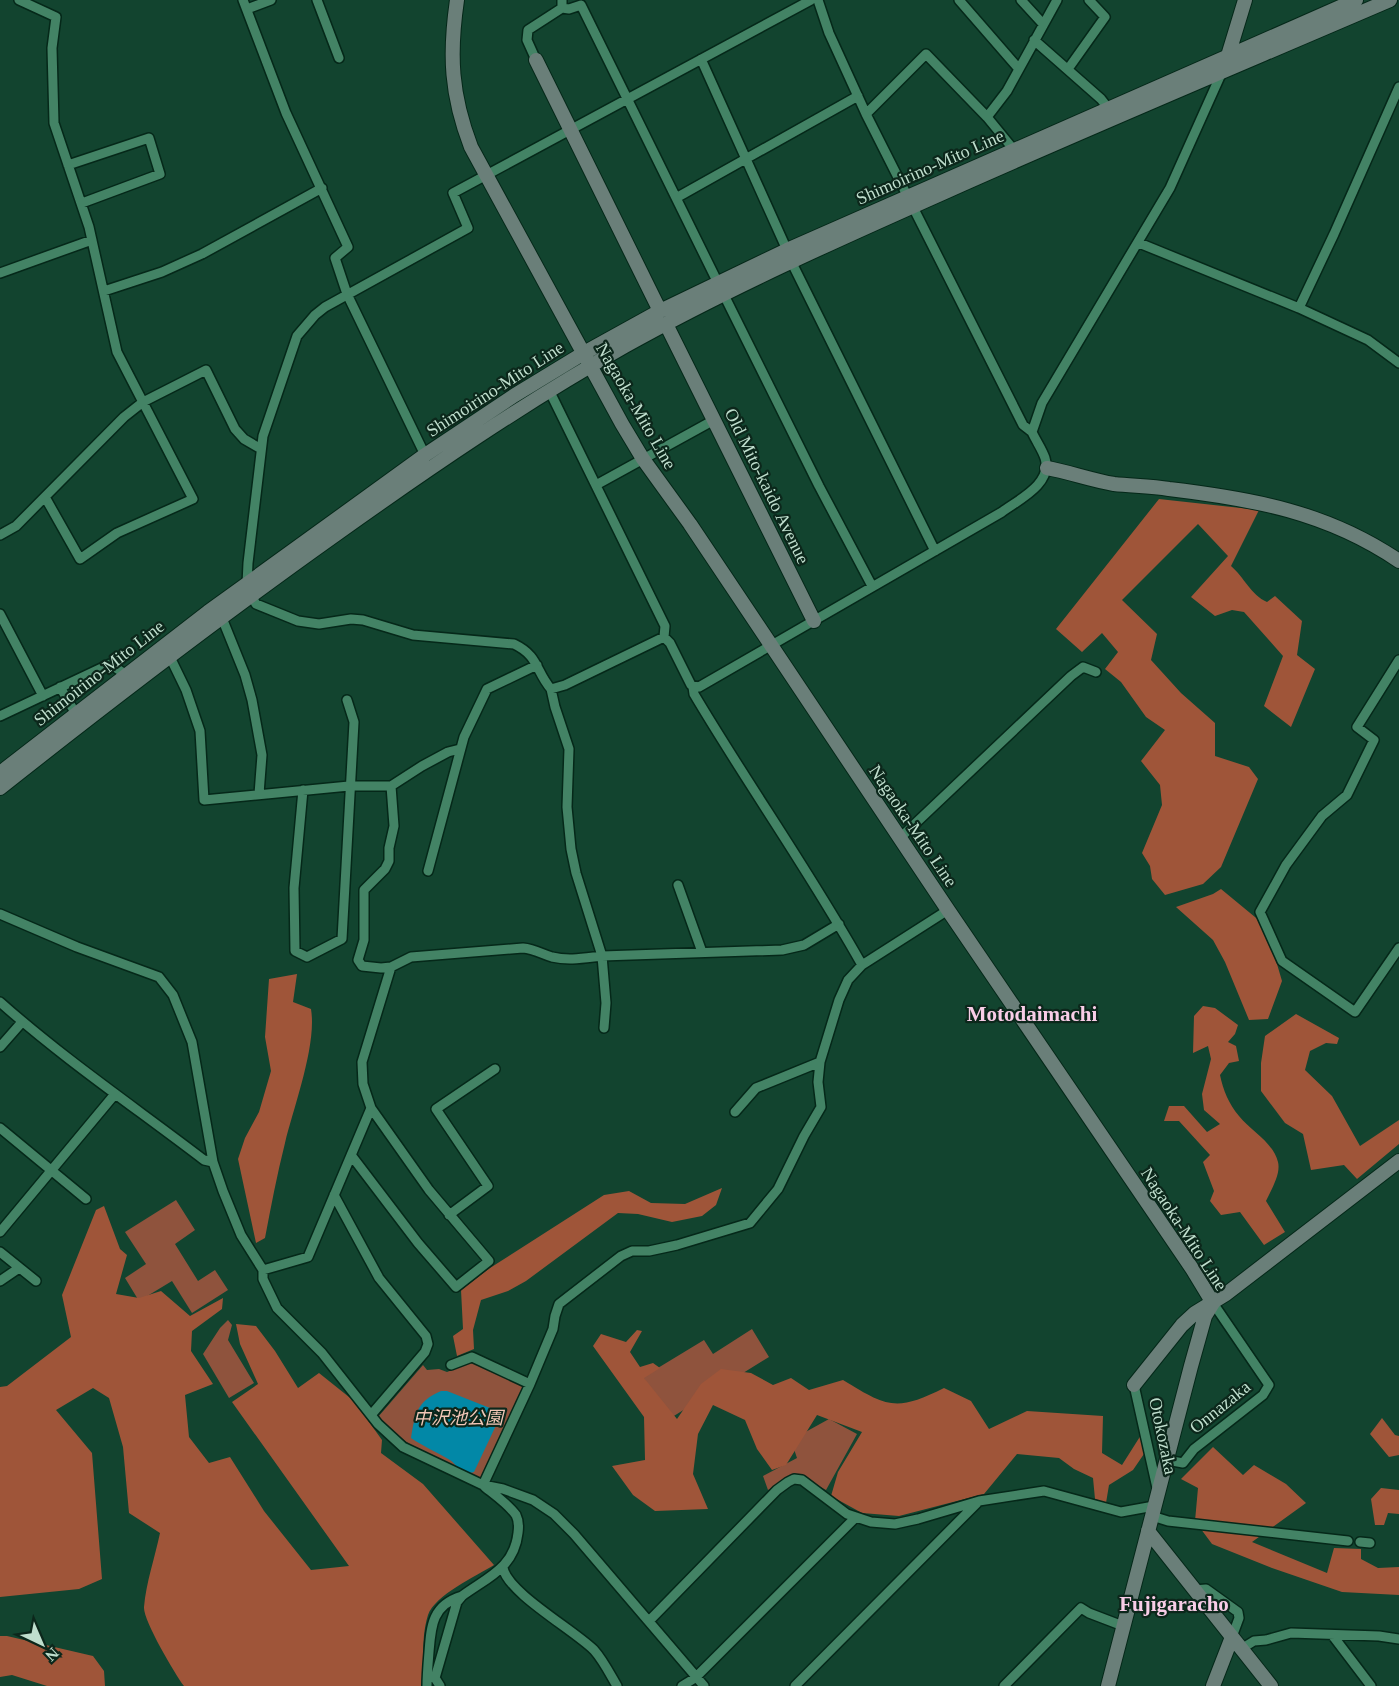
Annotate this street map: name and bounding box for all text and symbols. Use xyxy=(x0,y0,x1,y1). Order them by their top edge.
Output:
street label: Shimoirino-Mito Line xyxy=(853,125,1007,209)
street label: Shimoirino-Mito Line xyxy=(423,337,567,441)
street label: Nagaoka-Mito Line xyxy=(592,339,680,473)
street label: Old Mito-kaido Avenue xyxy=(721,405,813,567)
street label: Shimoirino-Mito Line xyxy=(30,616,168,730)
street label: Nagaoka-Mito Line xyxy=(865,761,961,891)
district label: Motodaimachi xyxy=(967,1002,1097,1026)
street label: Nagaoka-Mito Line xyxy=(1137,1164,1231,1294)
street label: Onnazaka xyxy=(1186,1377,1254,1437)
street label: Otokozaka xyxy=(1145,1396,1181,1476)
park label: 中沢池公園 xyxy=(413,1408,506,1428)
district label: Fujigaracho xyxy=(1119,1592,1229,1616)
north arrow xyxy=(12,1614,72,1674)
text: N xyxy=(42,1644,62,1665)

